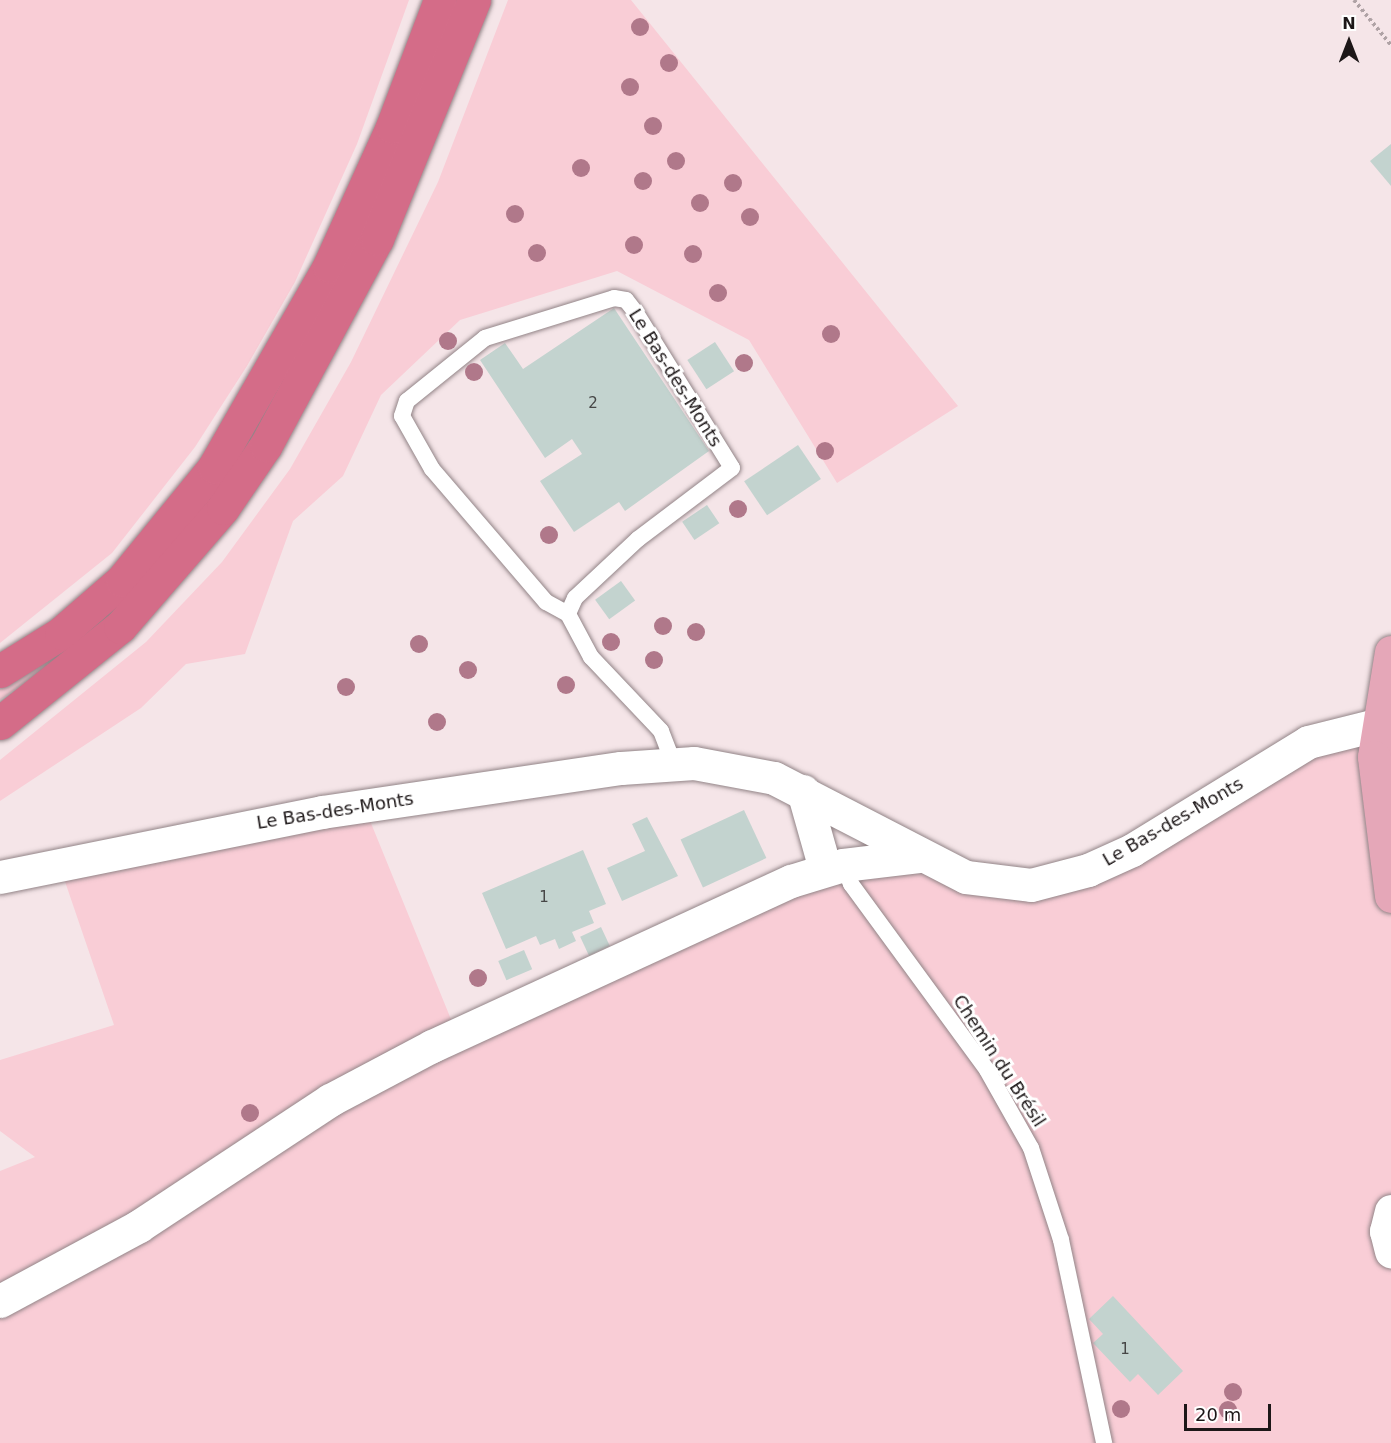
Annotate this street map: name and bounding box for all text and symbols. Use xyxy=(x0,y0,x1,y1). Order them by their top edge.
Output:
north arrow xyxy=(1319,12,1379,72)
text: N xyxy=(1342,14,1356,33)
street label: Le Bas-des-Monts xyxy=(624,305,726,451)
house number: 2 xyxy=(588,395,598,413)
street label: Le Bas-des-Monts xyxy=(1099,773,1247,871)
street label: Le Bas-des-Monts xyxy=(255,788,415,834)
house number: 1 xyxy=(539,889,549,907)
street label: Chemin du Brésil xyxy=(948,991,1050,1131)
house number: 1 xyxy=(1120,1341,1130,1359)
scale bar xyxy=(1187,1392,1274,1430)
text: 20 m xyxy=(1195,1404,1241,1425)

